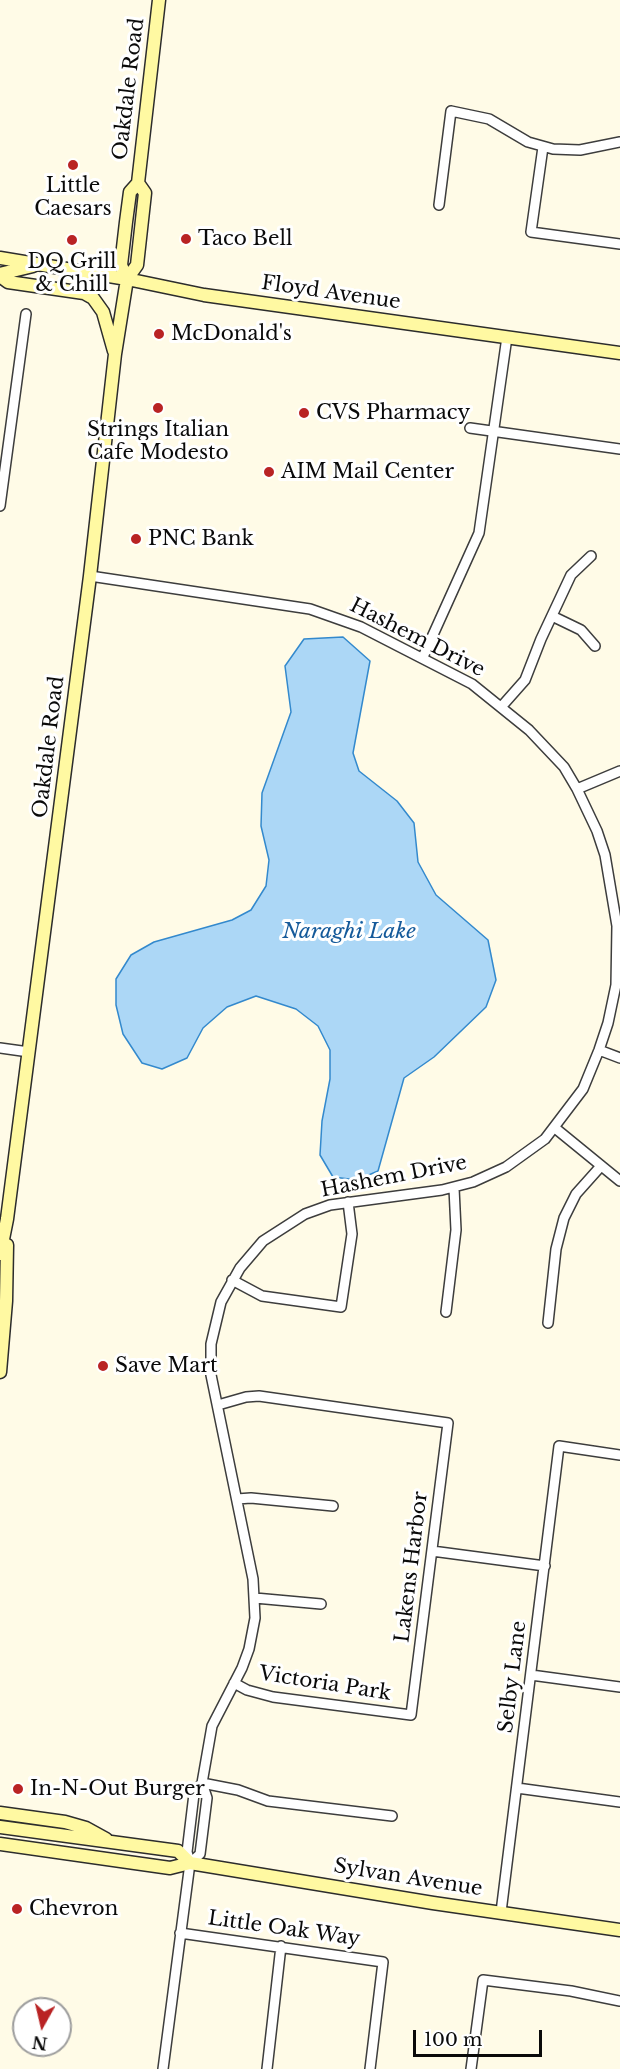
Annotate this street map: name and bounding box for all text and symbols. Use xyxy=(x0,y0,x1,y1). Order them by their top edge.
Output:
street label: Oakdale Road xyxy=(108,17,150,161)
marker: Little Caesars xyxy=(66,158,80,172)
place label: Little Caesars xyxy=(34,174,112,221)
place label: Taco Bell xyxy=(198,227,292,251)
marker: Taco Bell xyxy=(179,232,193,246)
marker: DQ Grill & Chill xyxy=(65,233,79,247)
place label: DQ Grill & Chill xyxy=(27,250,117,297)
street label: Floyd Avenue xyxy=(260,271,402,315)
place label: McDonald's xyxy=(171,322,292,346)
marker: McDonald's xyxy=(152,327,166,341)
marker: Strings Italian Cafe Modesto xyxy=(151,401,165,415)
place label: CVS Pharmacy xyxy=(316,401,470,425)
marker: CVS Pharmacy xyxy=(297,406,311,420)
place label: Strings Italian Cafe Modesto xyxy=(87,418,229,465)
place label: AIM Mail Center xyxy=(281,460,454,484)
marker: AIM Mail Center xyxy=(262,465,276,479)
place label: PNC Bank xyxy=(148,527,254,551)
marker: PNC Bank xyxy=(129,532,143,546)
street label: Hashem Drive xyxy=(346,594,488,682)
street label: Oakdale Road xyxy=(28,675,70,819)
water label: Naraghi Lake xyxy=(282,919,416,945)
street label: Hashem Drive xyxy=(319,1151,469,1203)
place label: Save Mart xyxy=(115,1354,218,1378)
marker: Save Mart xyxy=(96,1359,110,1373)
street label: Lakens Harbor xyxy=(391,1490,433,1644)
street label: Selby Lane xyxy=(494,1619,532,1735)
street label: Victoria Park xyxy=(257,1662,393,1706)
place label: In-N-Out Burger xyxy=(30,1777,205,1801)
marker: In-N-Out Burger xyxy=(11,1782,25,1796)
street label: Sylvan Avenue xyxy=(332,1854,484,1902)
place label: Chevron xyxy=(29,1897,118,1921)
marker: Chevron xyxy=(10,1902,24,1916)
street label: Little Oak Way xyxy=(206,1906,362,1952)
north arrow xyxy=(12,1997,72,2057)
scale bar xyxy=(416,2018,545,2056)
text: 100 m xyxy=(424,2029,482,2051)
text: N xyxy=(31,2032,49,2054)

